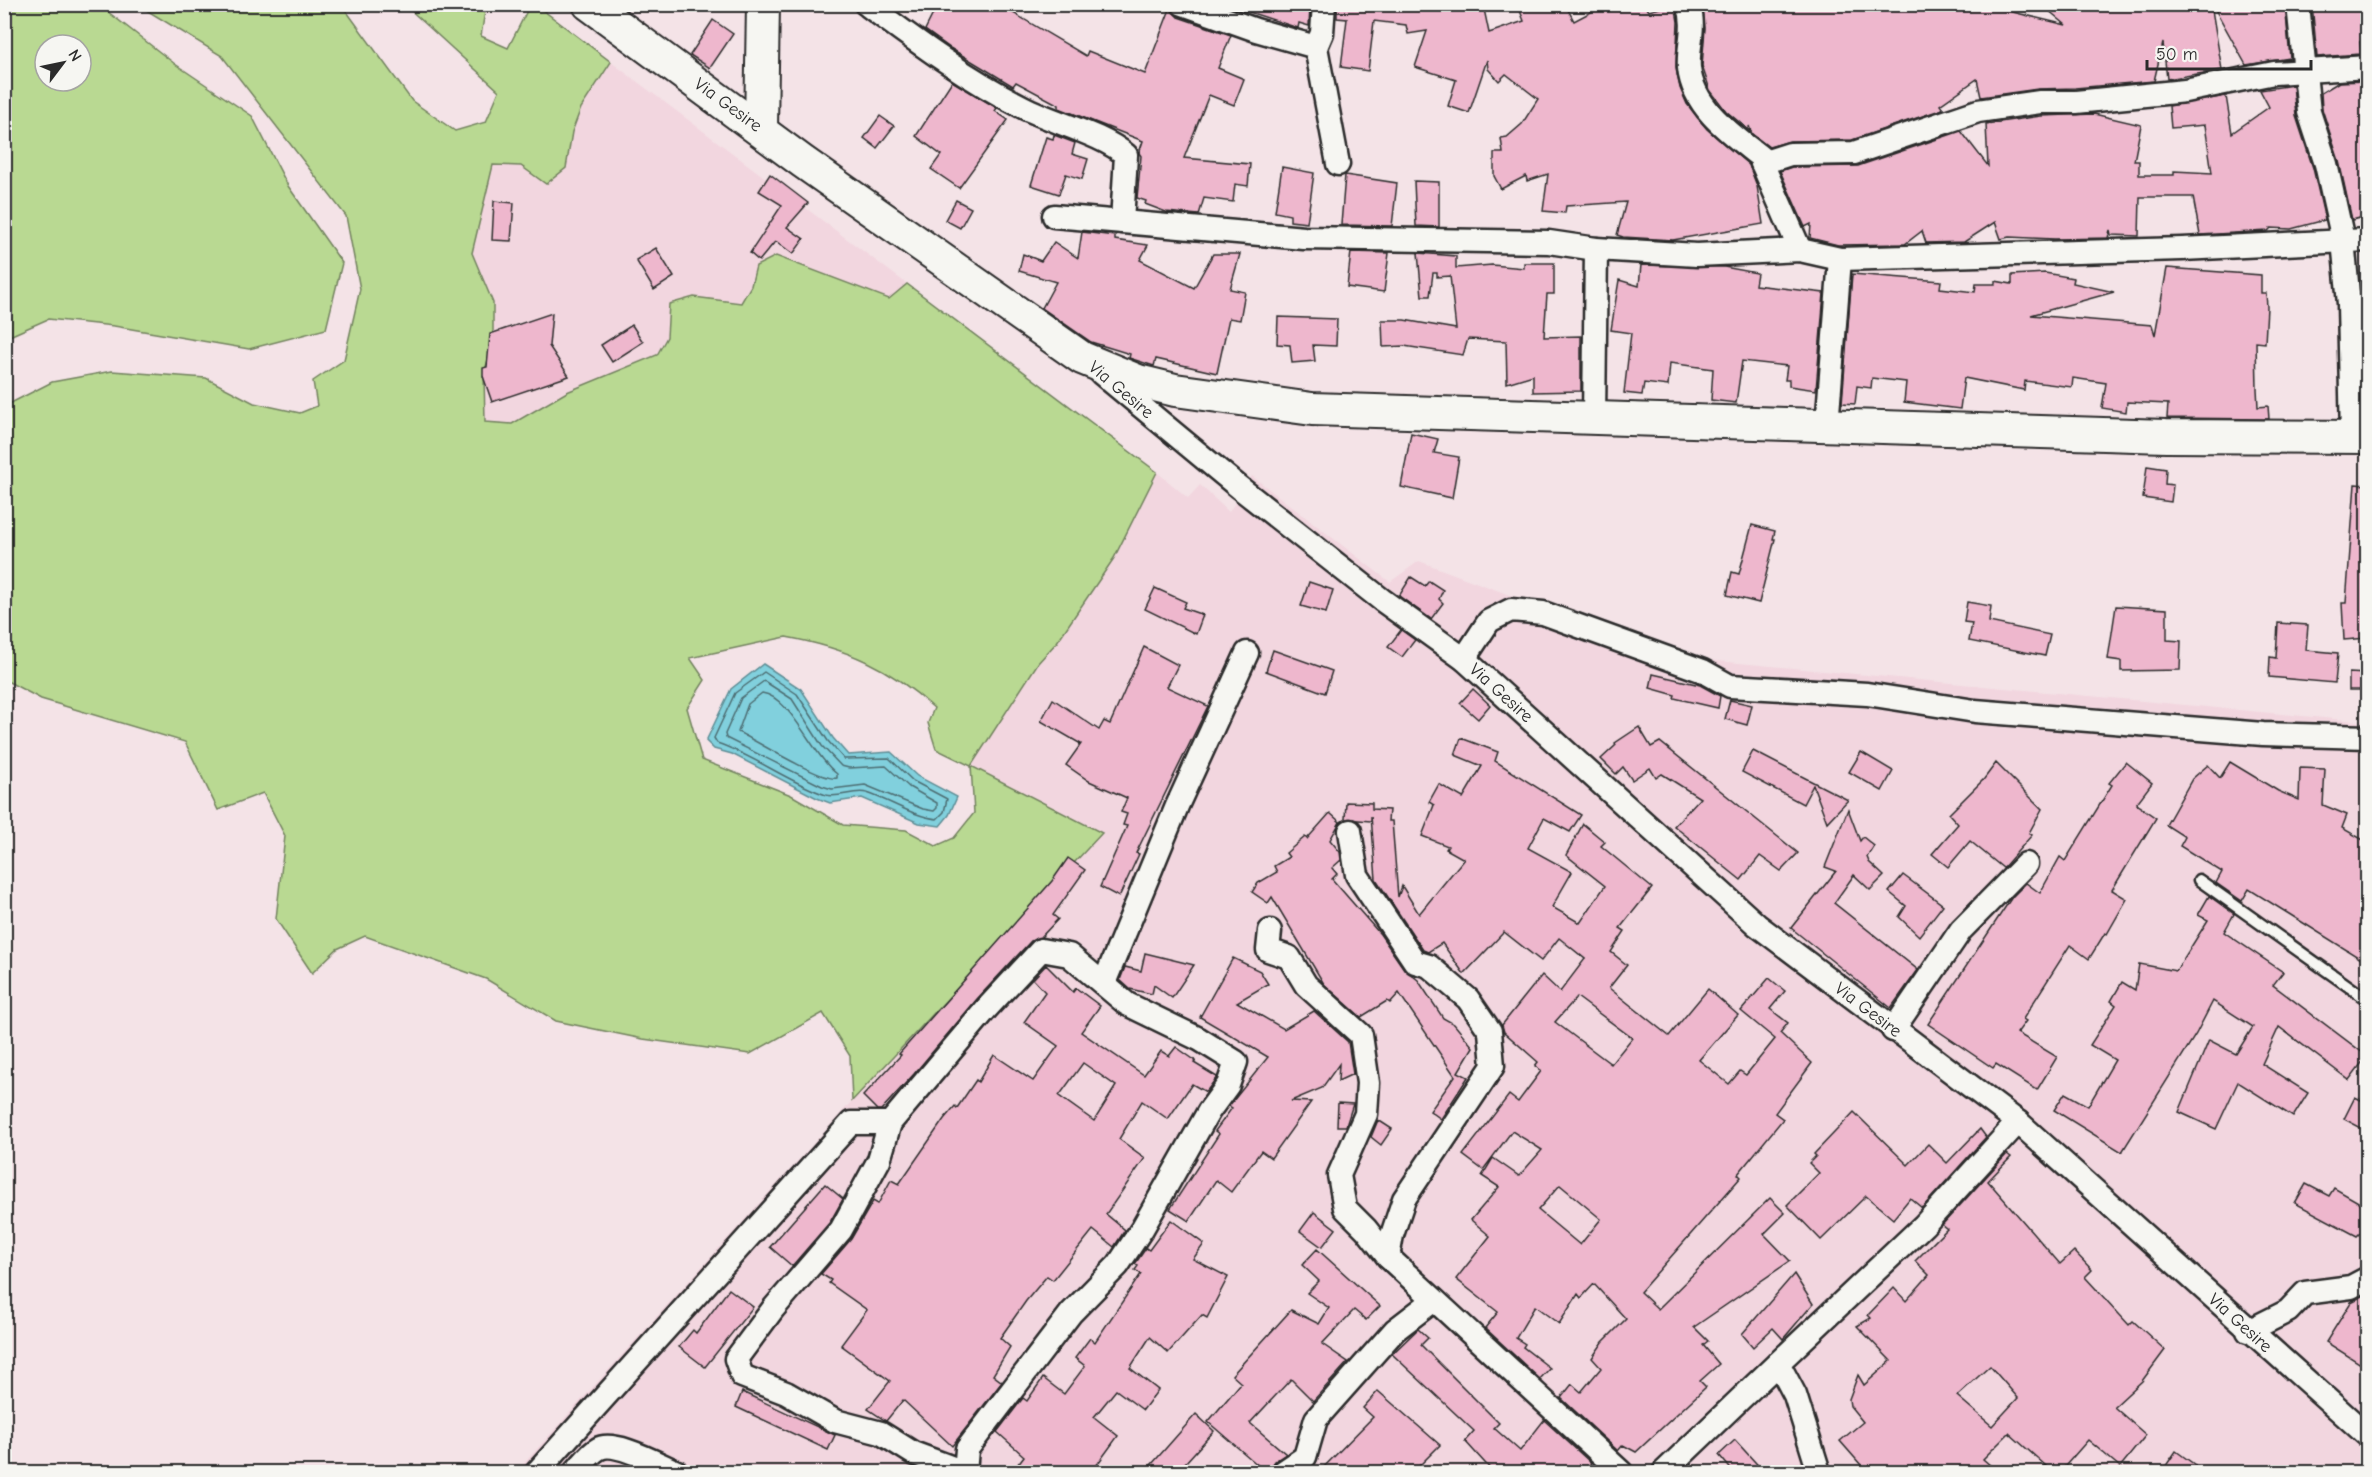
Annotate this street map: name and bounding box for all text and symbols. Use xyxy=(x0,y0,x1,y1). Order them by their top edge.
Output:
north arrow xyxy=(33,33,93,93)
scale bar xyxy=(2147,33,2310,71)
text: 50 m xyxy=(2156,44,2198,65)
text: N xyxy=(64,46,85,65)
street label: Via Gesire xyxy=(690,73,766,137)
street label: Via Gesire xyxy=(1084,357,1158,423)
street label: Via Gesire xyxy=(1465,659,1537,727)
street label: Via Gesire xyxy=(1830,978,1906,1042)
street label: Via Gesire xyxy=(2204,1289,2276,1357)

